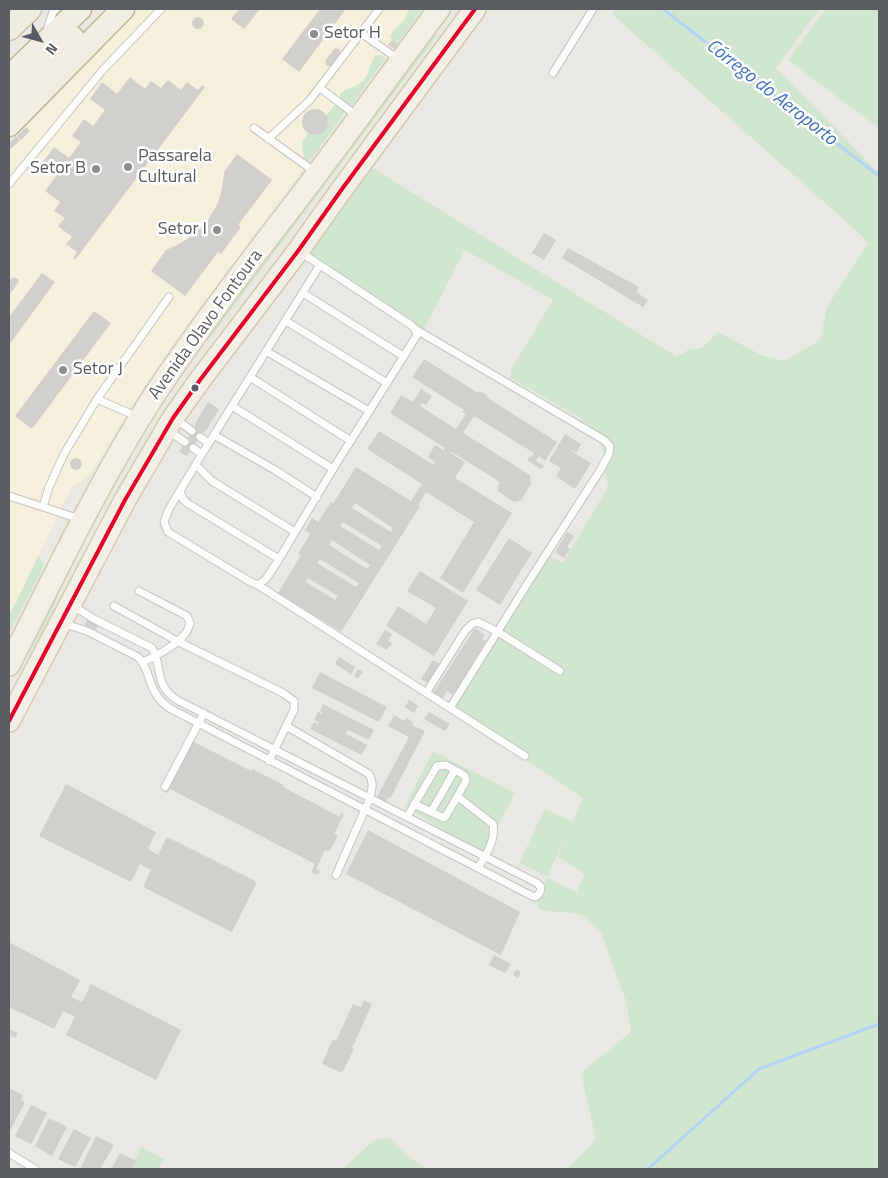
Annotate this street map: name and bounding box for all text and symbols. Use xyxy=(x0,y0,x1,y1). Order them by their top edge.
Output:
north arrow xyxy=(15,15,65,65)
place label: Setor H xyxy=(324,23,381,45)
marker: Setor H xyxy=(308,28,320,40)
water label: Córrego do Aeroporto xyxy=(701,35,841,151)
text: N xyxy=(41,39,63,60)
place label: Passarela Cultural xyxy=(138,146,212,188)
place label: Setor B xyxy=(30,158,86,180)
marker: Passarela Cultural xyxy=(122,161,134,173)
marker: Setor B xyxy=(90,163,102,175)
place label: Setor I xyxy=(158,219,207,241)
marker: Setor I xyxy=(211,224,223,236)
street label: Avenida Olavo Fontoura xyxy=(144,246,268,404)
place label: Setor J xyxy=(73,359,123,381)
marker: Setor J xyxy=(57,364,69,376)
unlabelled marker xyxy=(190,383,200,393)

